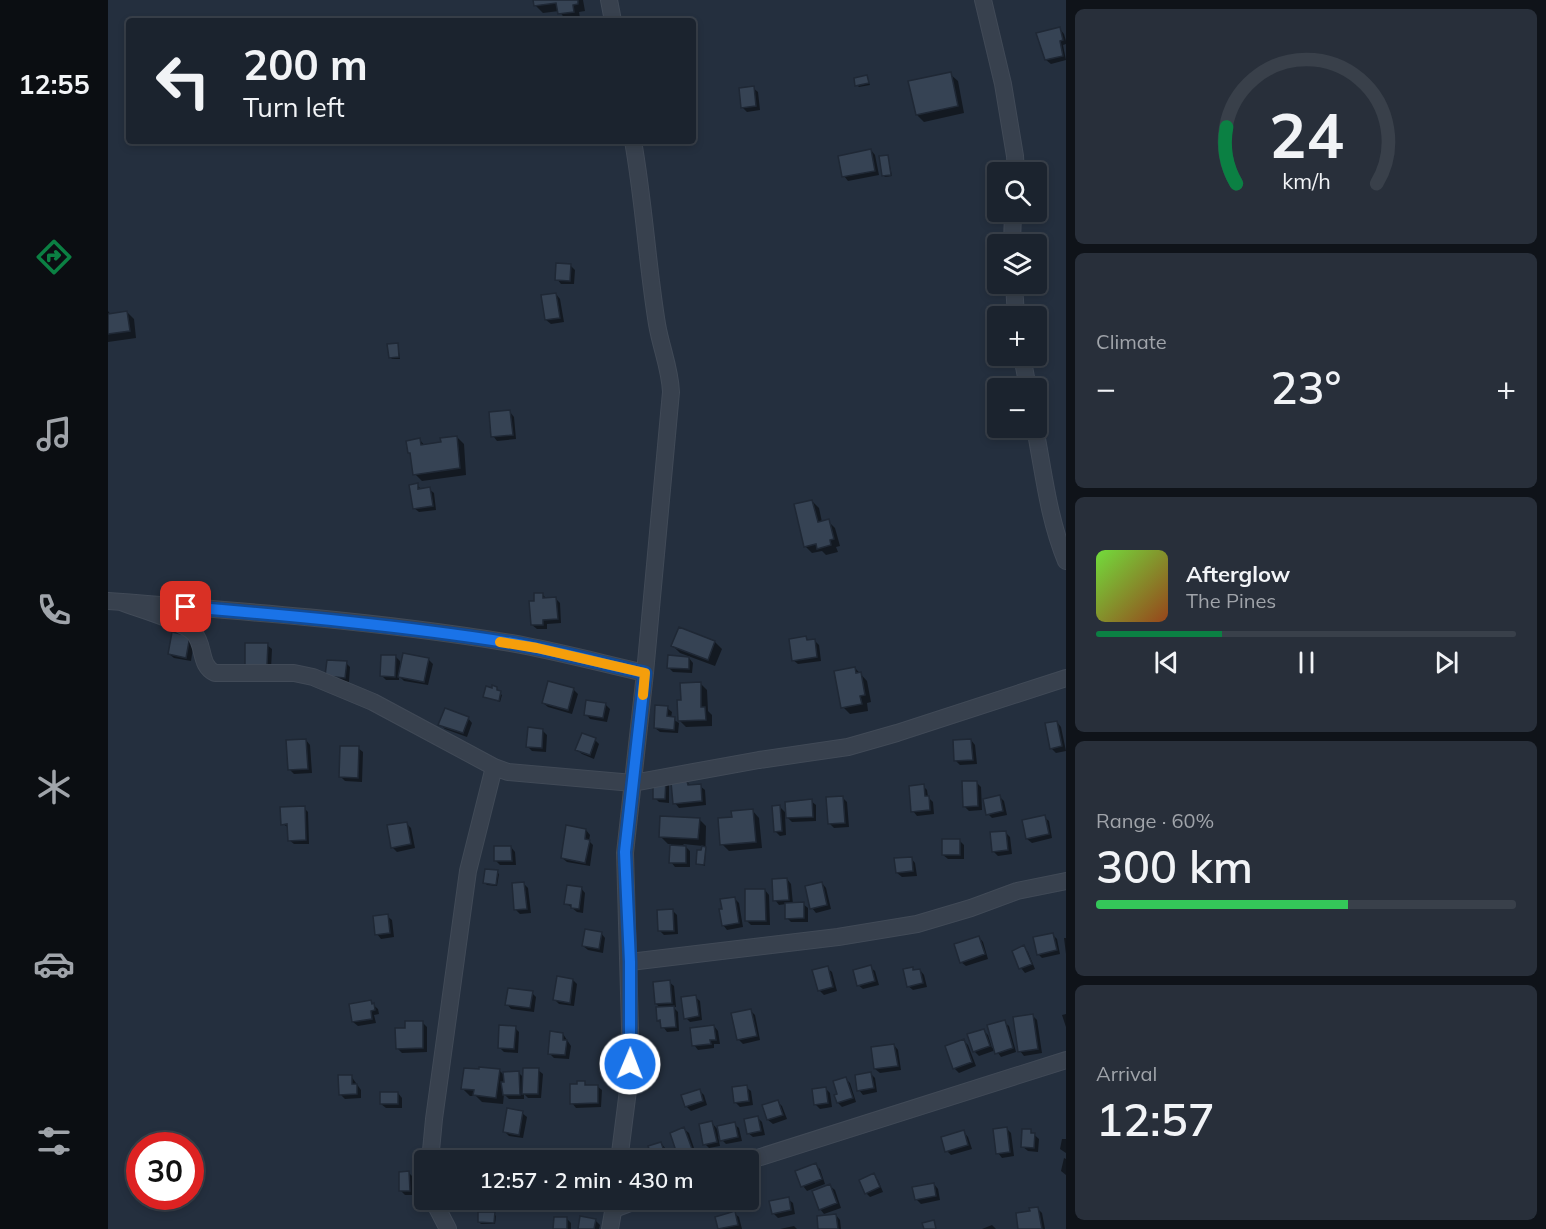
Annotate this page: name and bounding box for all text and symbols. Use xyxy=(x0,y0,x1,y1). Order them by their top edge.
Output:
text: 200 m xyxy=(243,38,368,91)
icon: left xyxy=(144,42,222,120)
text: 12:55 xyxy=(18,67,90,101)
text: Turn left xyxy=(243,90,345,124)
text: 24 xyxy=(1269,95,1343,174)
map controls xyxy=(987,162,1047,438)
button: search xyxy=(987,162,1047,222)
text: km/h xyxy=(1282,167,1330,194)
button: layers xyxy=(987,234,1047,294)
icon: directions xyxy=(33,236,75,278)
button: + xyxy=(987,306,1047,366)
text: Climate xyxy=(1096,329,1167,354)
text: 23° xyxy=(1271,359,1341,415)
text: − xyxy=(1096,367,1116,408)
text: + xyxy=(1496,367,1516,408)
button: − xyxy=(987,378,1047,438)
icon: music xyxy=(33,413,75,455)
text: Afterglow xyxy=(1186,560,1290,588)
pin xyxy=(160,581,211,632)
text: The Pines xyxy=(1186,588,1276,613)
icon: phone xyxy=(33,589,75,631)
icon: arrive xyxy=(169,590,202,623)
icon: previous xyxy=(1150,646,1183,679)
icon: pause xyxy=(1290,646,1323,679)
icon: next xyxy=(1430,646,1463,679)
icon: climate xyxy=(33,766,75,808)
text: Range · 60% xyxy=(1096,808,1214,833)
text: 300 km xyxy=(1096,838,1253,894)
icon: car xyxy=(33,943,75,985)
position arrow xyxy=(598,1032,662,1096)
text: Arrival xyxy=(1096,1061,1157,1086)
text: 12:57 xyxy=(1096,1091,1215,1147)
icon: filters xyxy=(33,1120,75,1162)
speed limit sign: 30 xyxy=(126,1132,204,1210)
text: 12:57 · 2 min · 430 m xyxy=(479,1166,694,1194)

